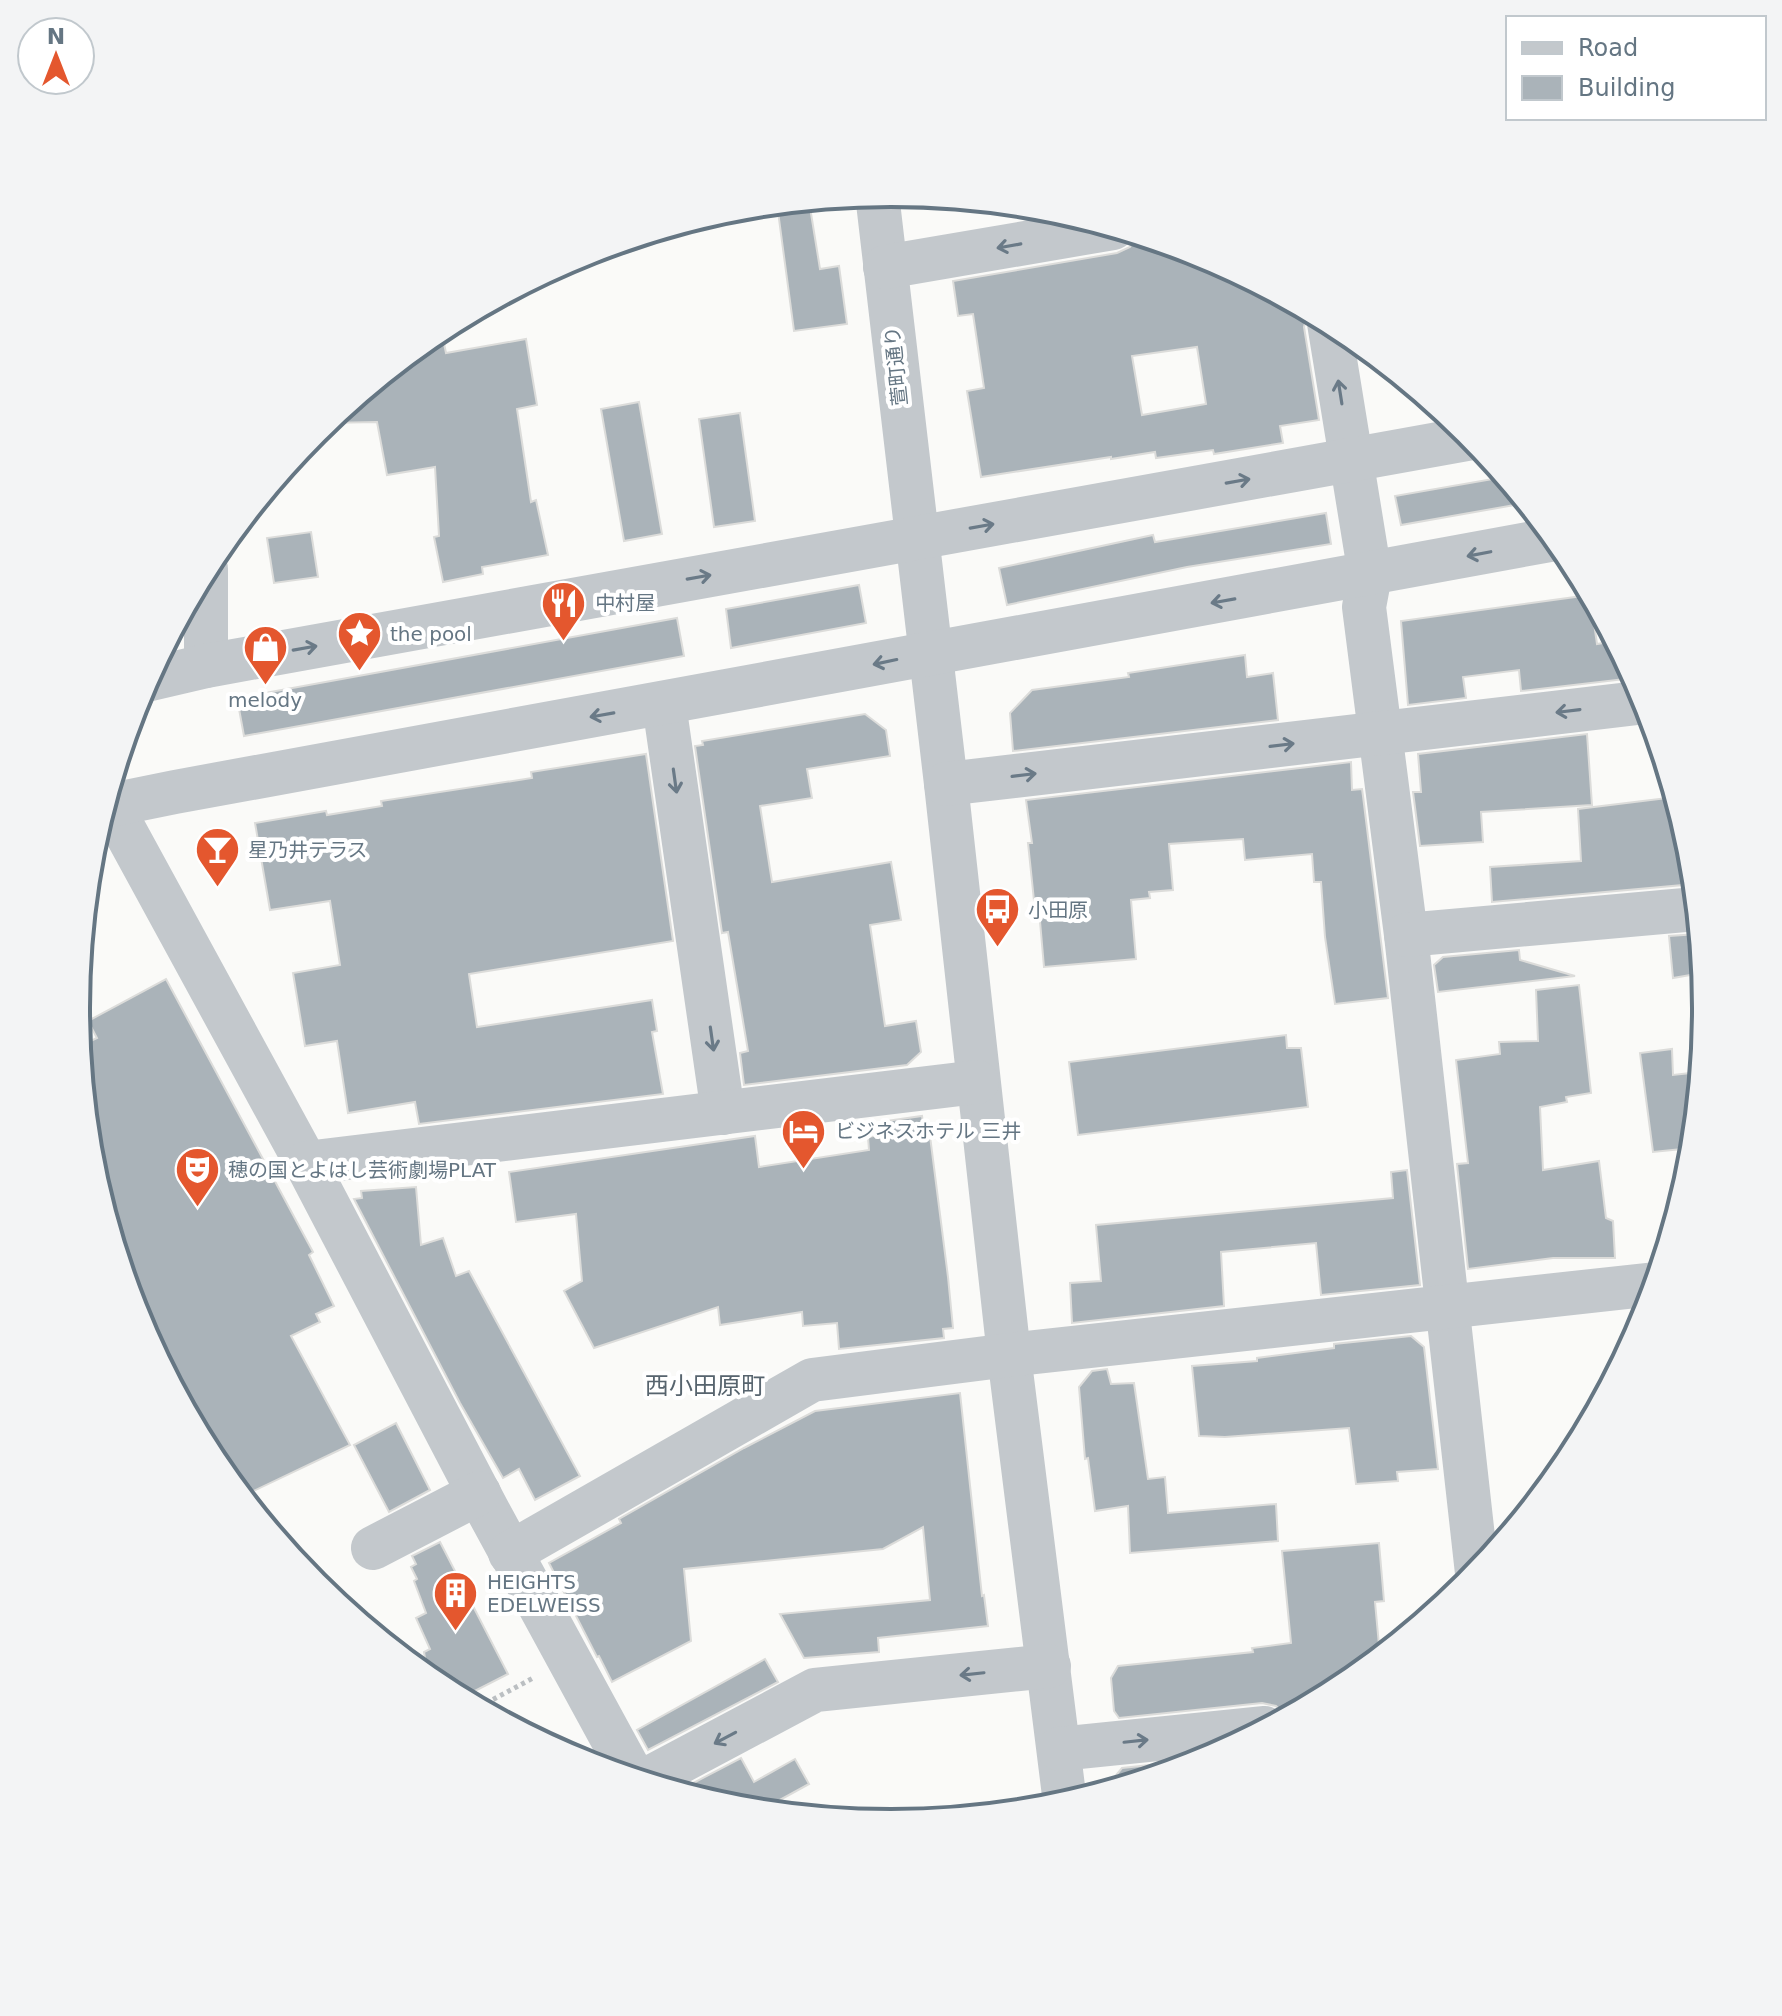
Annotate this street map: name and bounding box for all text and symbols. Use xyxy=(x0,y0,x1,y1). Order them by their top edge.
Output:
north arrow xyxy=(16,16,96,96)
legend xyxy=(1506,16,1766,120)
text: N xyxy=(47,24,65,49)
text: Road xyxy=(1578,34,1638,62)
text: Building xyxy=(1578,74,1675,102)
one-way arrow xyxy=(997,239,1022,254)
street label: 萱町通り xyxy=(880,325,912,407)
one-way arrow xyxy=(1332,380,1347,405)
one-way arrow xyxy=(1225,472,1250,487)
one-way arrow xyxy=(969,517,994,532)
one-way arrow xyxy=(1466,547,1492,562)
one-way arrow xyxy=(685,568,711,583)
restaurant icon: 中村屋 xyxy=(540,579,588,642)
place label: 中村屋 xyxy=(595,591,655,615)
one-way arrow xyxy=(1211,594,1236,609)
place icon: the pool xyxy=(335,610,383,673)
place label: the pool xyxy=(390,622,472,646)
shop icon: melody xyxy=(241,624,289,687)
one-way arrow xyxy=(292,640,317,655)
one-way arrow xyxy=(872,656,898,671)
place label: melody xyxy=(228,688,302,712)
one-way arrow xyxy=(1555,704,1582,719)
one-way arrow xyxy=(589,709,615,724)
one-way arrow xyxy=(1268,737,1295,752)
one-way arrow xyxy=(1011,767,1036,782)
one-way arrow xyxy=(668,768,683,793)
bar icon: 星乃井テラス xyxy=(193,826,241,889)
place label: 星乃井テラス xyxy=(248,838,368,862)
bus stop icon: 小田原 xyxy=(973,886,1021,949)
place label: 小田原 xyxy=(1028,898,1088,922)
one-way arrow xyxy=(705,1025,720,1051)
hotel icon: ビジネスホテル 三井 xyxy=(780,1107,828,1170)
place label: ビジネスホテル 三井 xyxy=(835,1119,1021,1143)
theatre icon: 穂の国とよはし芸術劇場PLAT xyxy=(173,1146,221,1209)
place label: 穂の国とよはし芸術劇場PLAT xyxy=(228,1158,497,1182)
district label: 西小田原町 xyxy=(645,1372,765,1400)
building icon: HEIGHTS EDELWEISS xyxy=(432,1570,480,1633)
place label: HEIGHTS EDELWEISS xyxy=(487,1570,601,1617)
one-way arrow xyxy=(959,1667,986,1682)
one-way arrow xyxy=(713,1731,737,1747)
one-way arrow xyxy=(1122,1733,1149,1748)

